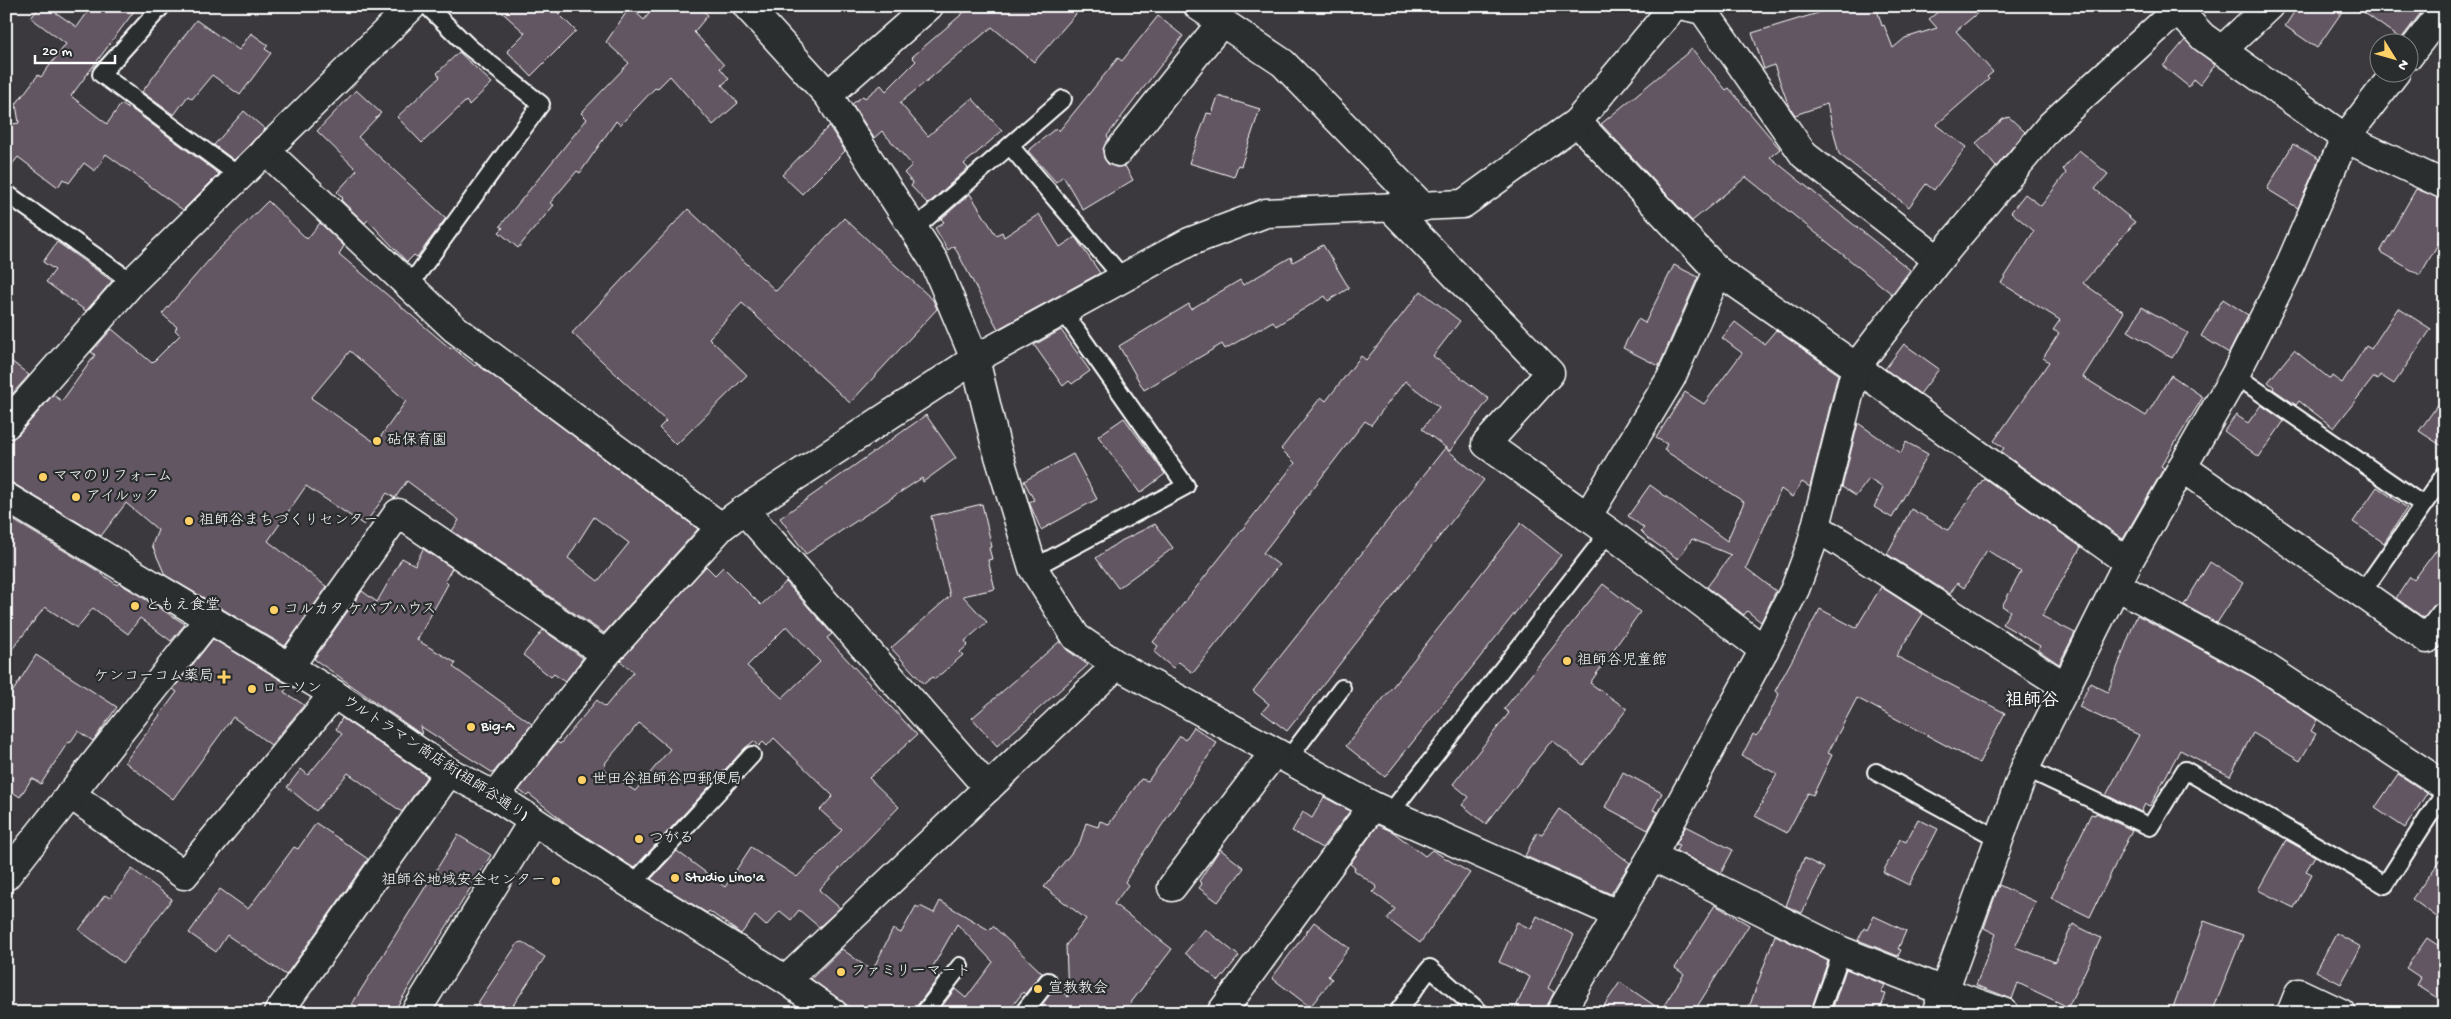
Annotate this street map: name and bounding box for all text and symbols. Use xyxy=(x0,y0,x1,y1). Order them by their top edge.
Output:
scale bar xyxy=(35,32,115,64)
north arrow xyxy=(2368,32,2418,82)
text: 20 m xyxy=(42,43,72,61)
text: N xyxy=(2393,56,2412,73)
place label: 砧保育園 xyxy=(387,431,447,450)
marker: 砧保育園 xyxy=(371,435,383,447)
place label: ママのリフォーム xyxy=(53,468,172,486)
marker: ママのリフォーム xyxy=(37,471,49,483)
place label: アイルック xyxy=(86,488,159,506)
marker: アイルック xyxy=(70,491,82,503)
place label: 祖師谷まちづくりセンター xyxy=(199,512,378,530)
marker: 祖師谷まちづくりセンター xyxy=(183,515,195,527)
place label: ともえ食堂 xyxy=(145,596,220,615)
marker: ともえ食堂 xyxy=(129,600,141,612)
place label: コルカタ ケバブハウス xyxy=(284,601,436,619)
marker: コルカタ ケバブハウス xyxy=(268,604,280,616)
place label: 祖師谷児童館 xyxy=(1577,651,1667,670)
marker: 祖師谷児童館 xyxy=(1561,655,1573,667)
place label: ケンコーコム薬局 xyxy=(94,667,214,686)
marker: ケンコーコム薬局 xyxy=(218,671,230,683)
place label: ローソン xyxy=(262,680,322,698)
marker: ローソン xyxy=(246,683,258,695)
district label: 祖師谷 xyxy=(2005,690,2059,712)
street label: ウルトラマン商店街(祖師谷通り) xyxy=(339,691,532,826)
place label: Big-A xyxy=(480,718,515,736)
marker: Big-A xyxy=(465,721,477,733)
place label: 世田谷祖師谷四郵便局 xyxy=(592,771,742,789)
marker: 世田谷祖師谷四郵便局 xyxy=(576,774,588,786)
place label: つがる xyxy=(649,830,694,848)
marker: つがる xyxy=(633,833,645,845)
place label: Studio Lino'a xyxy=(685,869,765,887)
place label: 祖師谷地域安全センター xyxy=(382,871,546,890)
marker: Studio Lino'a xyxy=(669,872,681,884)
marker: 祖師谷地域安全センター xyxy=(550,875,562,887)
place label: ファミリーマート xyxy=(851,963,971,981)
marker: ファミリーマート xyxy=(835,966,847,978)
place label: 宣教教会 xyxy=(1048,979,1108,998)
marker: 宣教教会 xyxy=(1032,983,1044,995)

